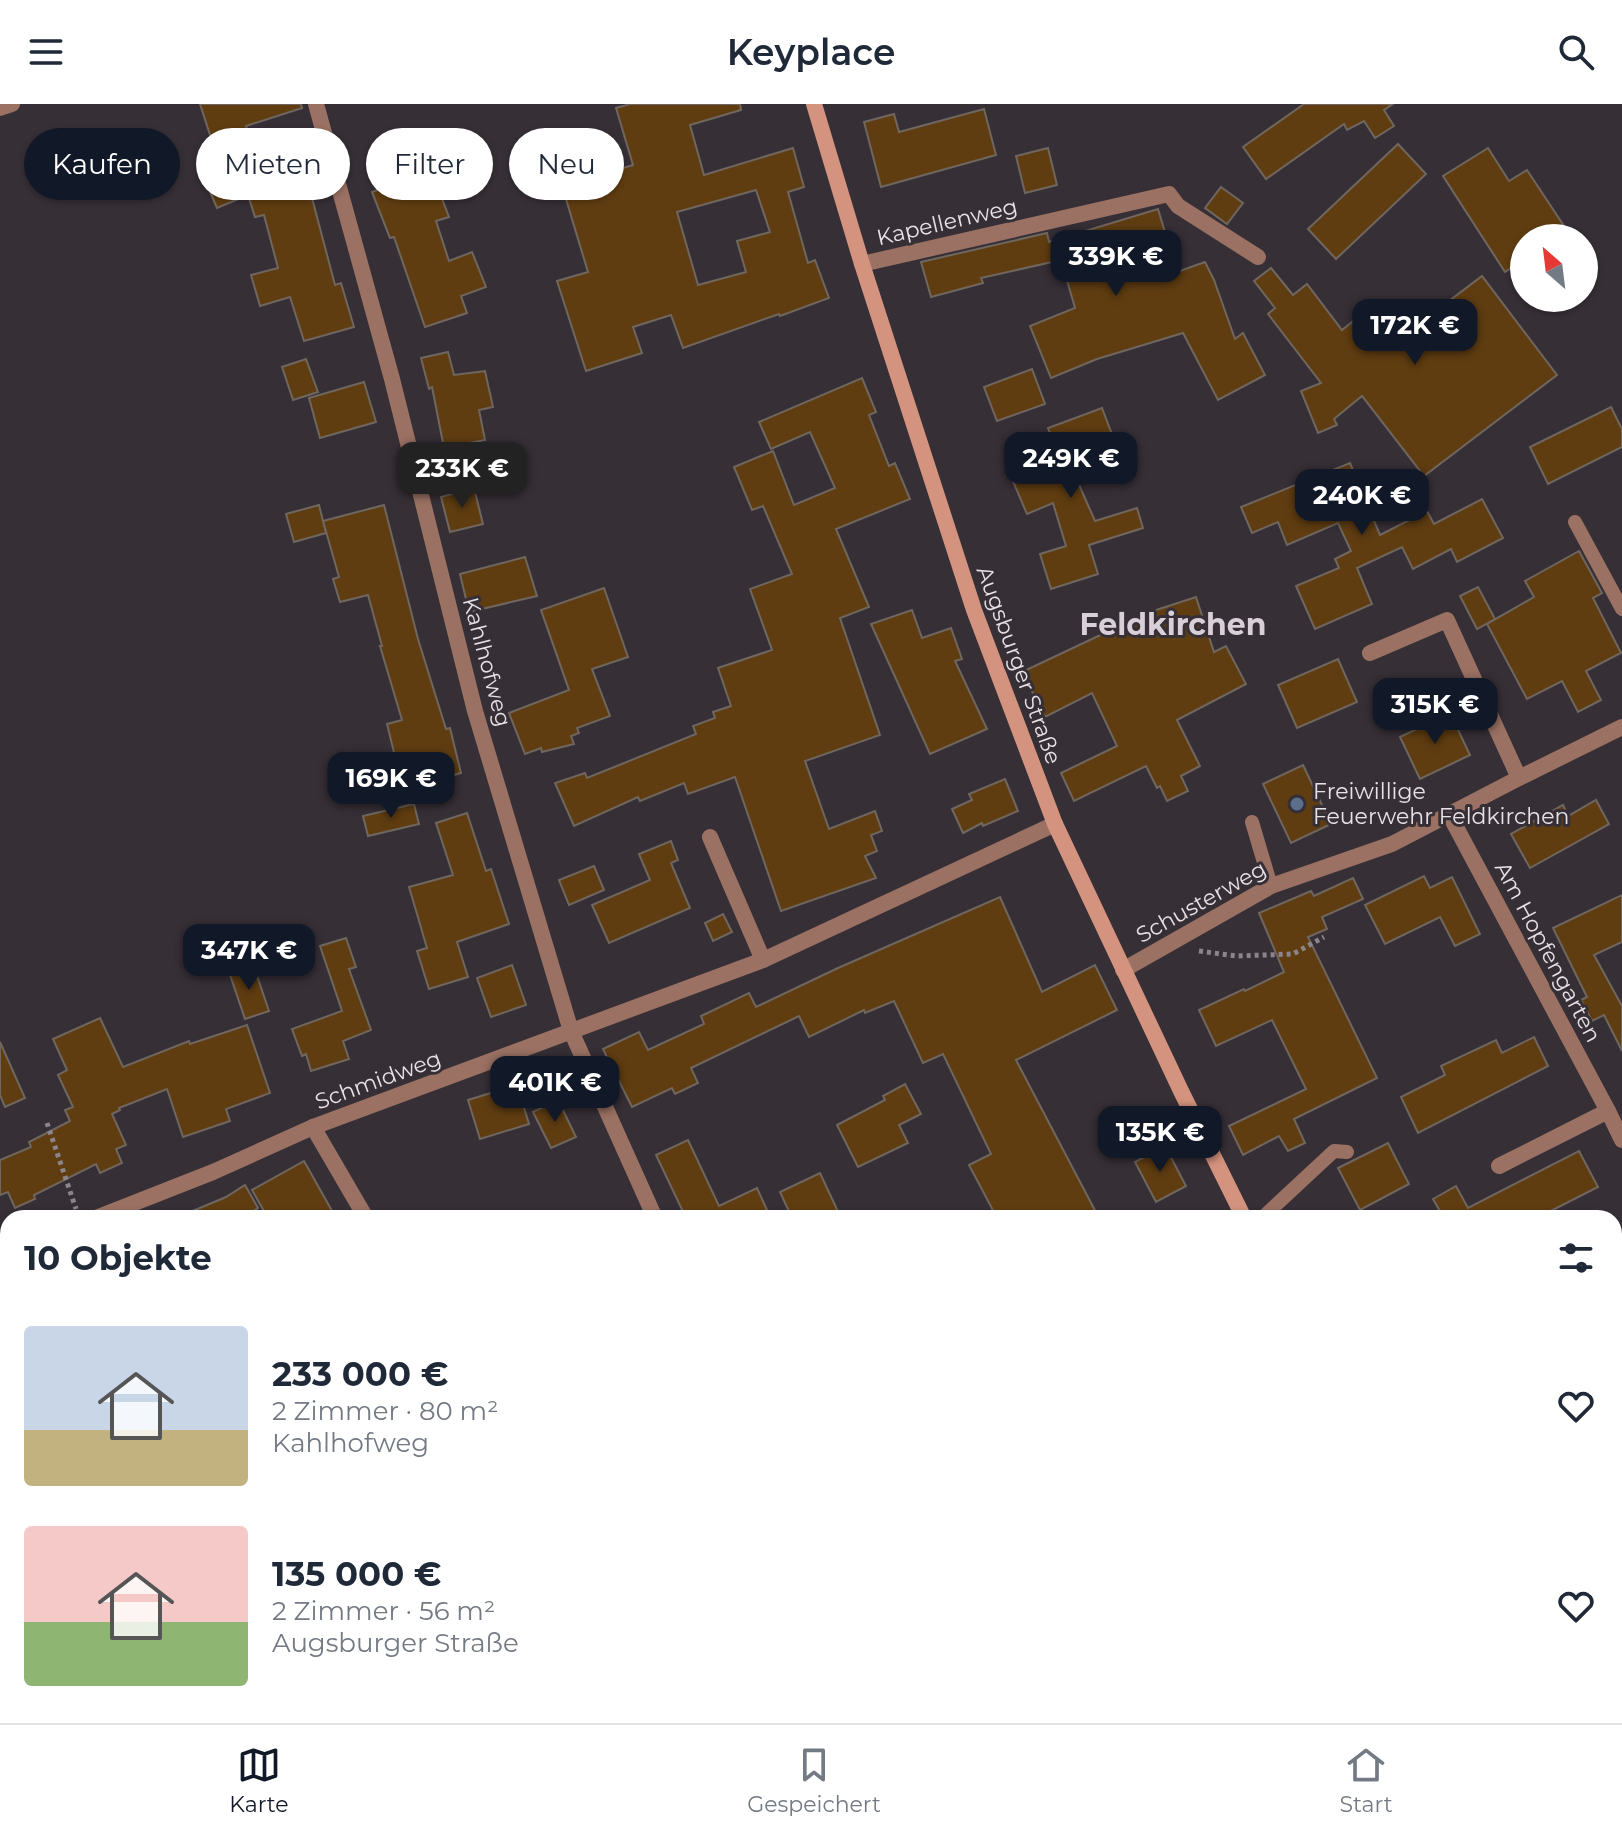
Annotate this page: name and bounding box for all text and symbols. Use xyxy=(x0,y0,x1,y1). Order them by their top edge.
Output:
icon: menu xyxy=(24,30,68,74)
text: Keyplace xyxy=(727,30,895,74)
icon: search xyxy=(1554,30,1598,74)
chip: Kaufen xyxy=(24,128,180,200)
chip: Mieten xyxy=(196,128,350,200)
chip: Filter xyxy=(366,128,493,200)
chip: Neu xyxy=(509,128,624,200)
street label: Kapellenweg xyxy=(874,193,1020,251)
north arrow xyxy=(1510,224,1598,312)
map controls xyxy=(1510,224,1598,312)
pin: 339K € xyxy=(1051,230,1181,298)
text: 339K € xyxy=(1069,240,1163,272)
pin: 172K € xyxy=(1350,299,1480,367)
text: 172K € xyxy=(1370,309,1460,341)
pin: 249K € xyxy=(1006,432,1136,500)
pin: 233K € xyxy=(397,442,527,510)
text: 249K € xyxy=(1022,442,1120,474)
text: 233K € xyxy=(415,452,509,484)
pin: 240K € xyxy=(1297,469,1427,537)
text: 240K € xyxy=(1313,479,1411,511)
street label: Augsburger Straße xyxy=(971,562,1067,768)
street label: Kahlhofweg xyxy=(457,594,517,730)
district label: Feldkirchen xyxy=(1080,606,1266,643)
pin: 315K € xyxy=(1370,678,1500,746)
text: 315K € xyxy=(1391,688,1479,720)
pin: 169K € xyxy=(326,752,456,820)
text: 169K € xyxy=(345,762,437,794)
place label: Freiwillige Feuerwehr Feldkirchen xyxy=(1313,778,1569,830)
marker: Freiwillige Feuerwehr Feldkirchen xyxy=(1288,795,1306,813)
street label: Schusterweg xyxy=(1131,855,1271,949)
street label: Am Hopfengarten xyxy=(1489,857,1607,1047)
pin: 347K € xyxy=(184,924,314,992)
text: 347K € xyxy=(201,934,297,966)
street label: Schmidweg xyxy=(311,1045,445,1115)
pin: 401K € xyxy=(490,1056,620,1124)
text: 401K € xyxy=(508,1066,602,1098)
pin: 135K € xyxy=(1095,1106,1225,1174)
text: 135K € xyxy=(1116,1116,1204,1148)
icon: filters xyxy=(1554,1236,1598,1280)
text: 10 Objekte xyxy=(24,1237,212,1279)
text: 233 000 € xyxy=(272,1353,448,1395)
icon: home xyxy=(88,1358,184,1454)
icon: heart xyxy=(1554,1384,1598,1428)
text: 2 Zimmer · 80 m² xyxy=(272,1395,498,1427)
text: Kahlhofweg xyxy=(272,1427,429,1459)
text: 135 000 € xyxy=(272,1553,441,1595)
icon: home xyxy=(88,1558,184,1654)
icon: heart xyxy=(1554,1584,1598,1628)
text: 2 Zimmer · 56 m² xyxy=(272,1595,495,1627)
text: Augsburger Straße xyxy=(272,1627,519,1659)
tab: Karte xyxy=(229,1743,289,1818)
tab: Gespeichert xyxy=(747,1743,881,1818)
tab: Start xyxy=(1340,1743,1393,1818)

